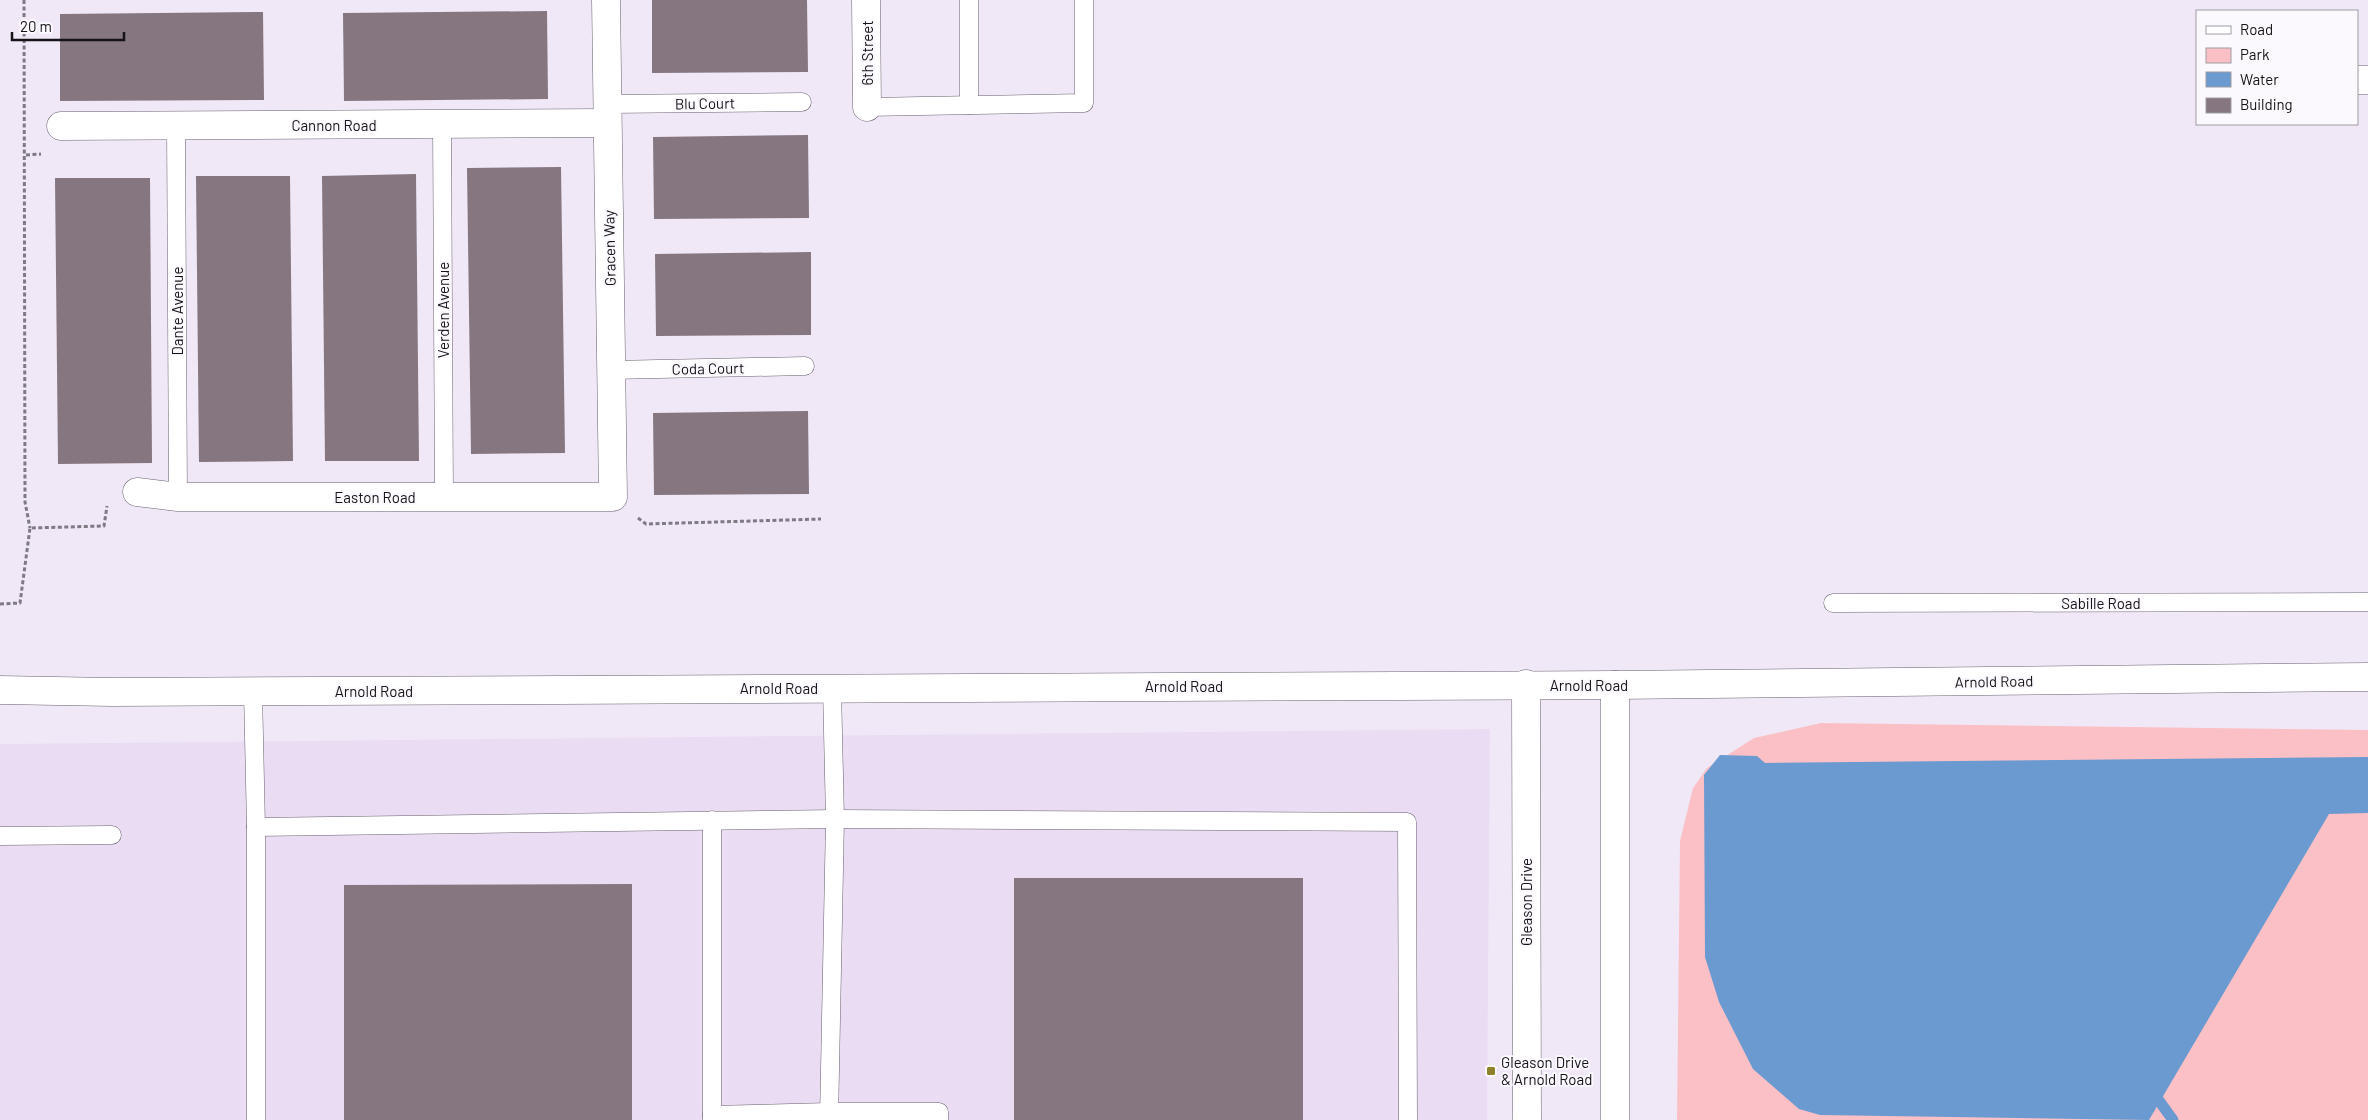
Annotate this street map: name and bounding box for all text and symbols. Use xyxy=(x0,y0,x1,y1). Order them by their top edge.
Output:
scale bar xyxy=(12,10,125,42)
legend xyxy=(2196,10,2358,125)
text: 20 m xyxy=(20,17,52,35)
street label: 6th Street xyxy=(858,20,876,86)
text: Road xyxy=(2240,20,2273,38)
text: Park xyxy=(2240,45,2270,63)
text: Water xyxy=(2240,70,2279,88)
street label: Blu Court xyxy=(675,93,735,113)
text: Building xyxy=(2240,95,2293,113)
street label: Cannon Road xyxy=(291,116,377,134)
street label: Gracen Way xyxy=(599,210,619,286)
street label: Verden Avenue xyxy=(434,262,452,358)
street label: Dante Avenue xyxy=(168,267,186,355)
street label: Coda Court xyxy=(672,358,744,378)
street label: Easton Road xyxy=(334,488,416,506)
street label: Sabille Road xyxy=(2061,594,2141,612)
street label: Arnold Road xyxy=(1955,671,2033,691)
street label: Arnold Road xyxy=(1550,676,1628,694)
street label: Arnold Road xyxy=(1145,677,1223,695)
street label: Arnold Road xyxy=(740,679,818,697)
street label: Arnold Road xyxy=(335,682,413,700)
street label: Gleason Drive xyxy=(1517,858,1535,946)
place label: Gleason Drive & Arnold Road xyxy=(1501,1053,1592,1088)
marker: Gleason Drive & Arnold Road xyxy=(1485,1065,1497,1077)

